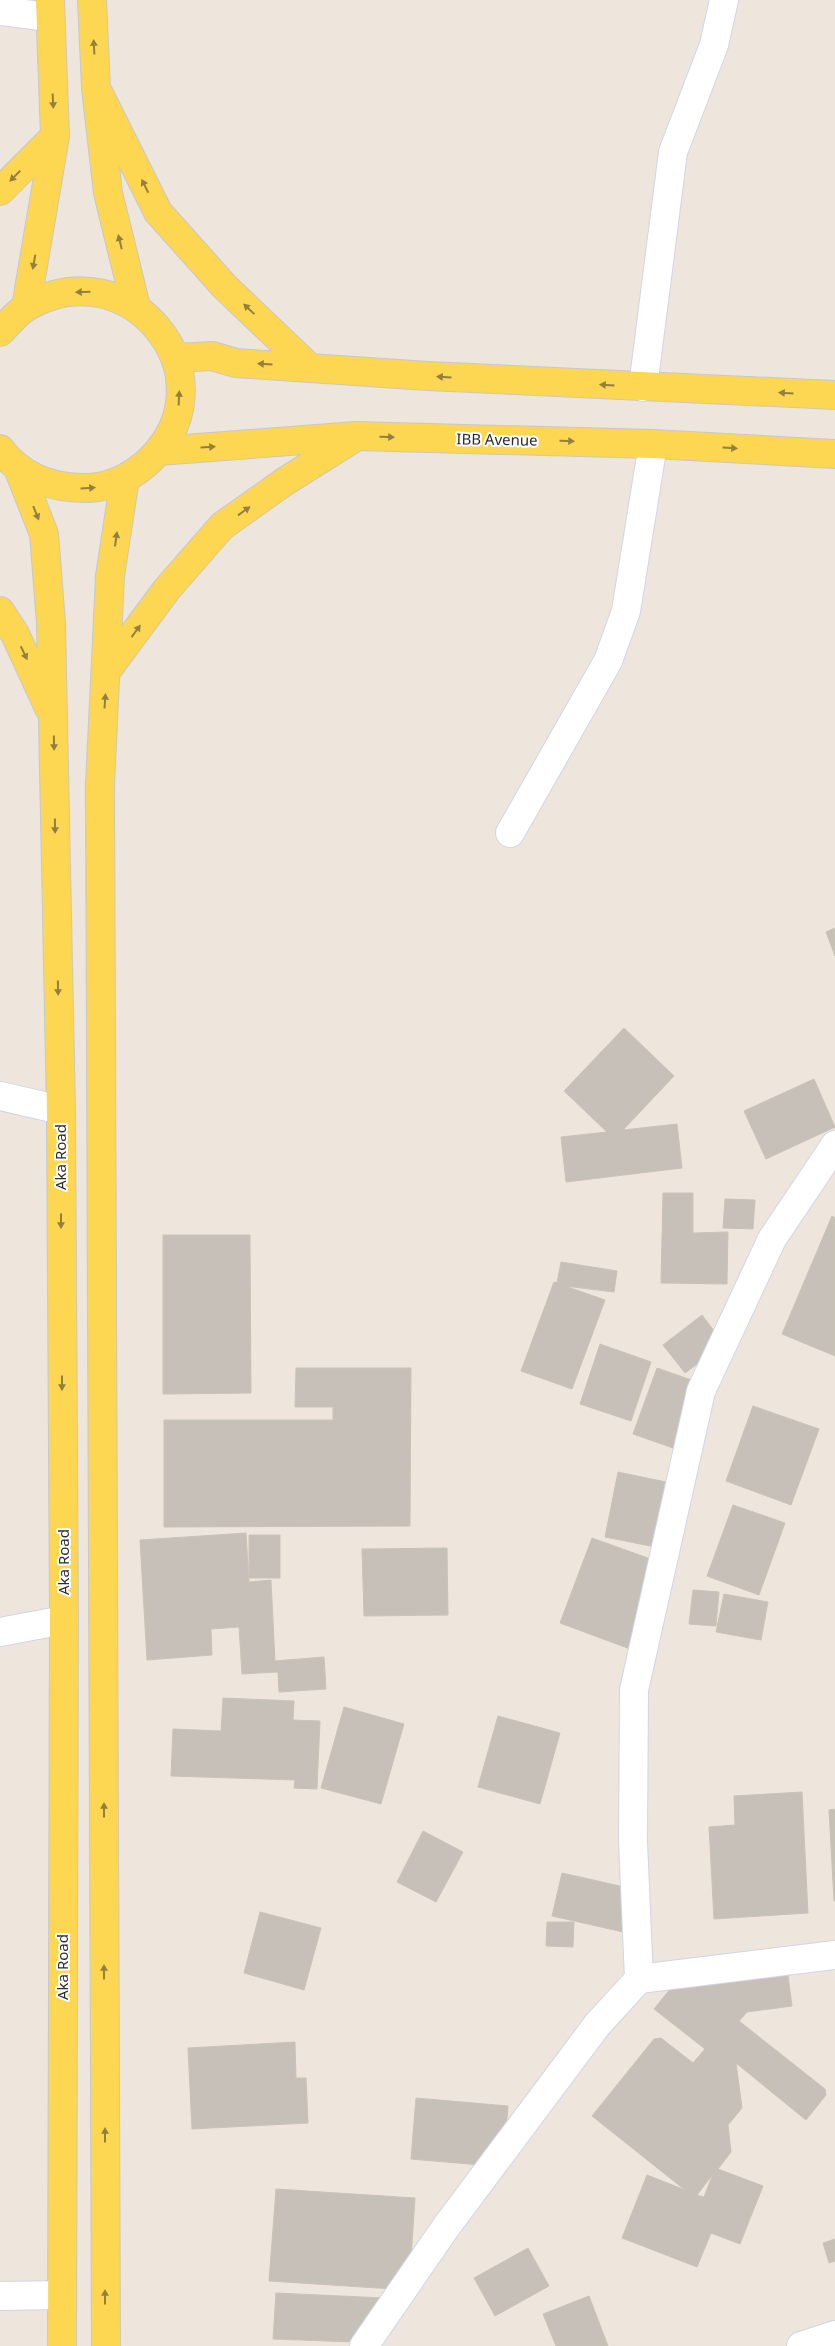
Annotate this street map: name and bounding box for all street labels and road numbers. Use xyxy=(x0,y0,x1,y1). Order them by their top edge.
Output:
street label: IBB Avenue xyxy=(456,428,538,450)
street label: Aka Road xyxy=(50,1124,70,1190)
street label: Aka Road xyxy=(53,1529,73,1595)
street label: Aka Road xyxy=(52,1934,72,2000)

